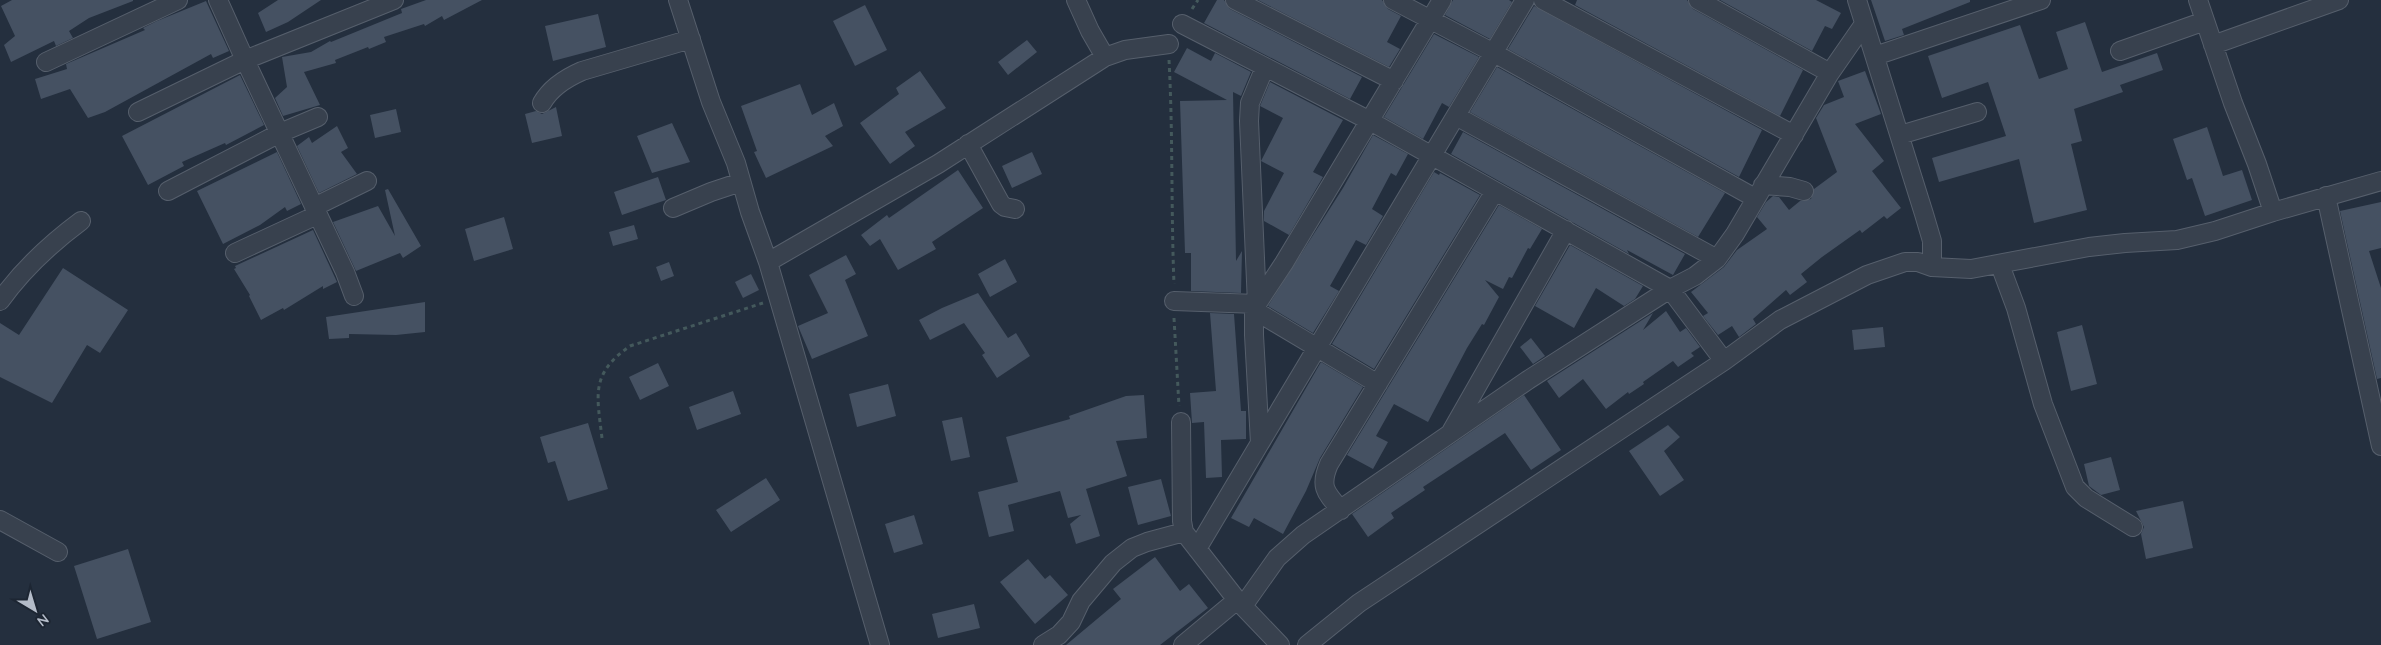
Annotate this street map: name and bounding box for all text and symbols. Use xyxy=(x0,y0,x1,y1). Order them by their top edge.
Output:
north arrow xyxy=(10,585,60,635)
text: N xyxy=(33,610,53,631)

